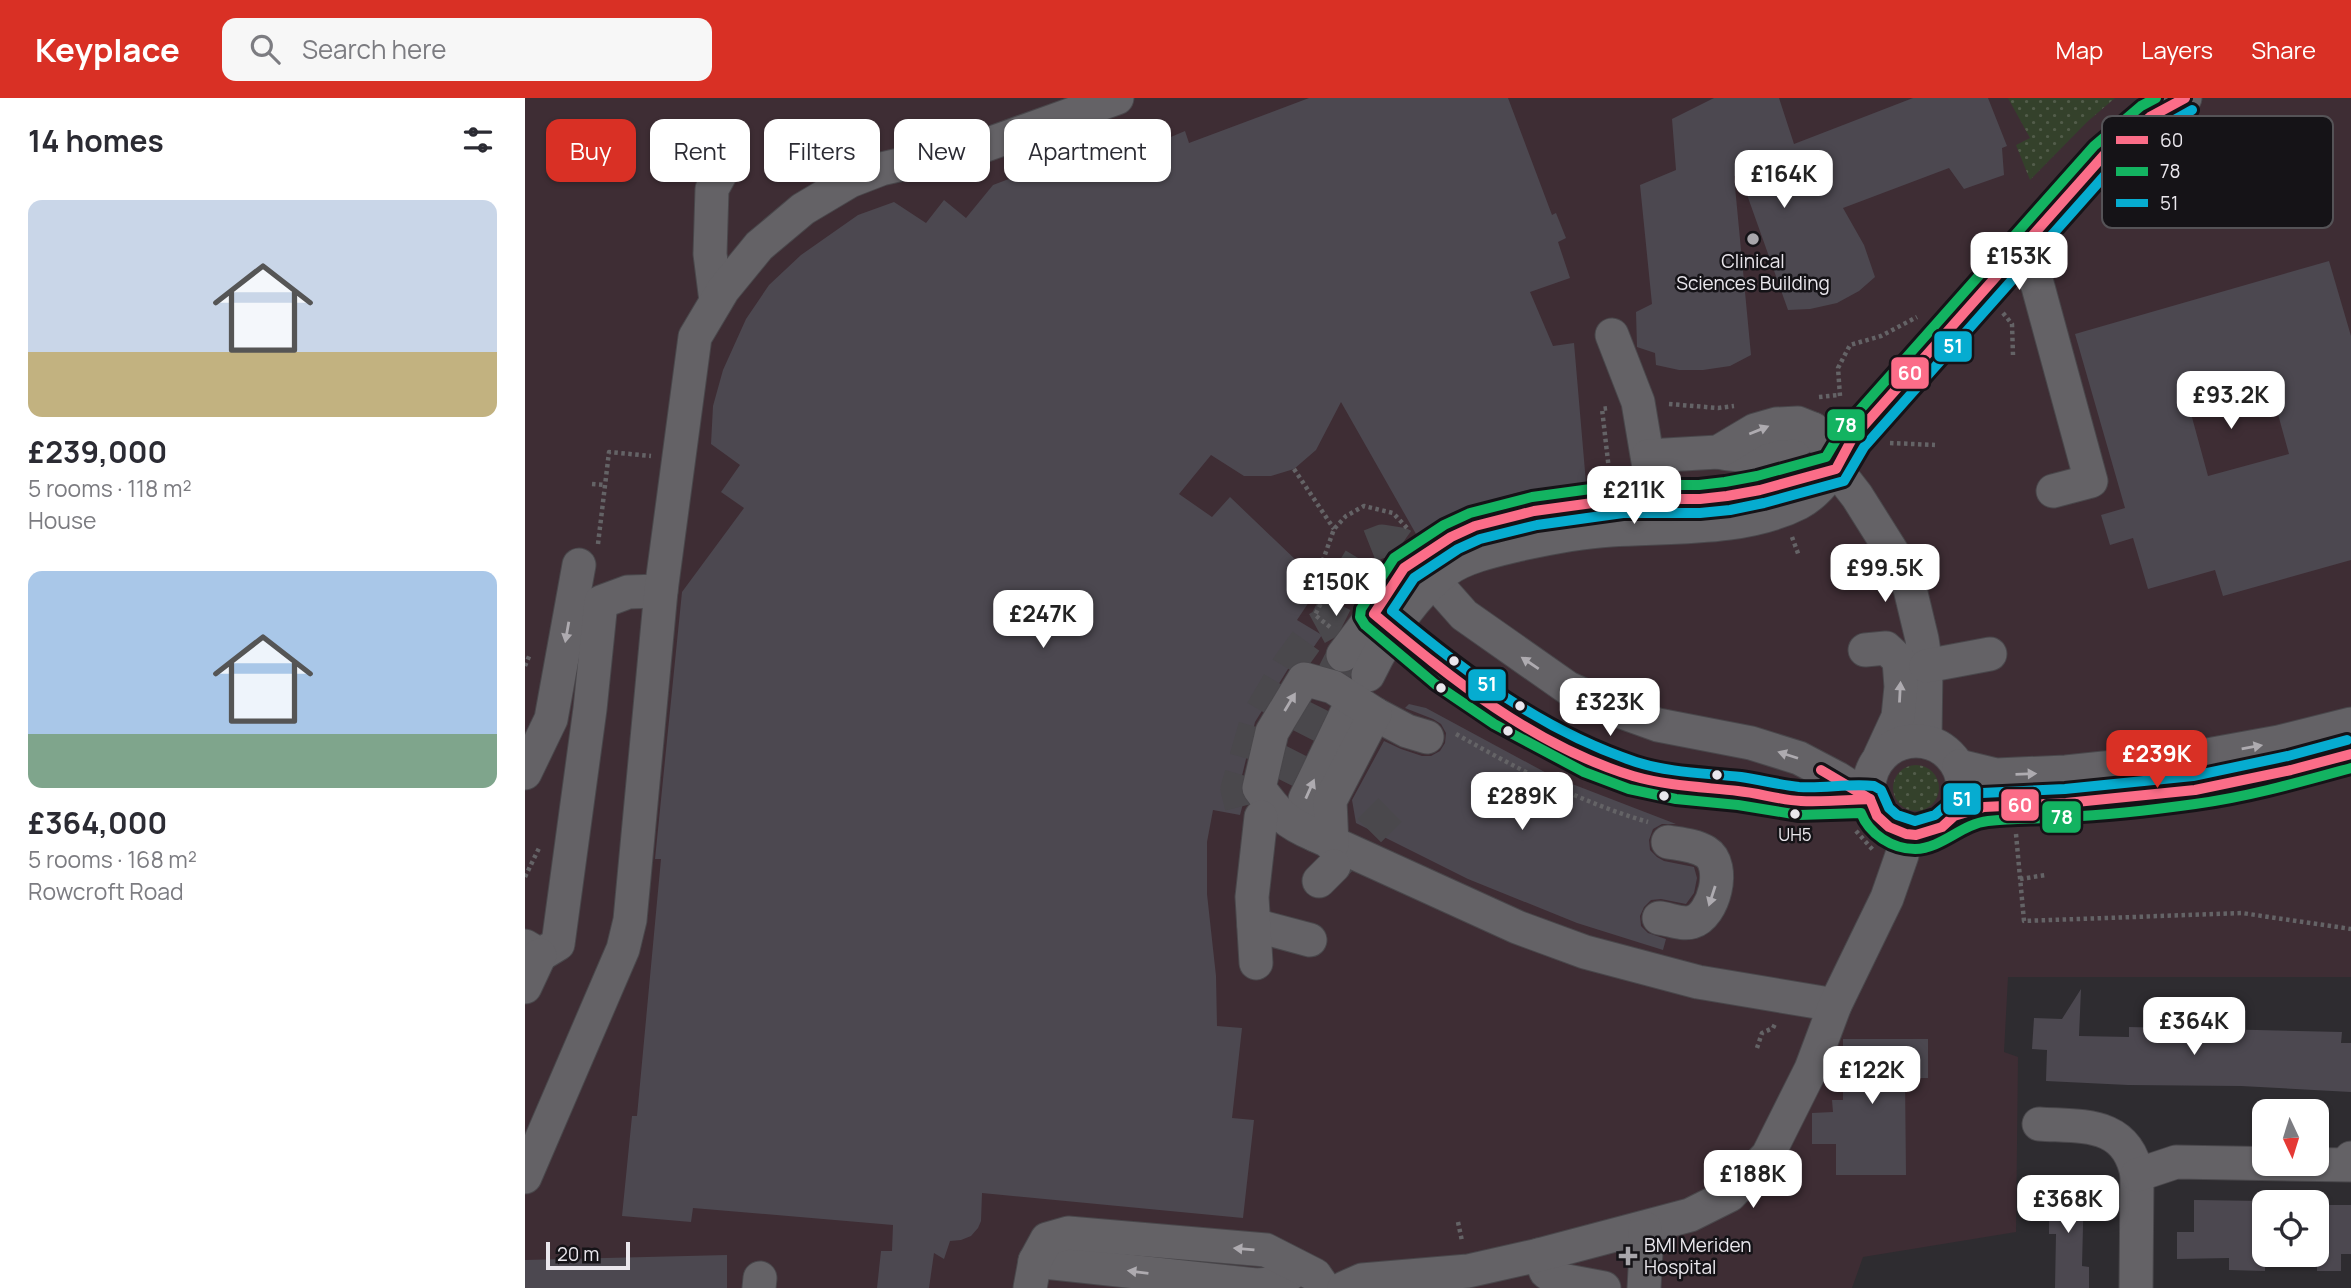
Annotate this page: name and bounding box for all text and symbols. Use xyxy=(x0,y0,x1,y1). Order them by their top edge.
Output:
search box xyxy=(222,18,712,81)
text: Keyplace xyxy=(35,27,180,72)
icon: search xyxy=(246,30,284,68)
text: Search here xyxy=(302,31,447,67)
text: Map xyxy=(2056,33,2103,66)
text: Layers xyxy=(2141,33,2213,66)
text: Share xyxy=(2251,33,2316,66)
legend xyxy=(2102,116,2333,228)
chip: Buy xyxy=(546,119,636,182)
chip: Rent xyxy=(650,119,750,182)
chip: Filters xyxy=(764,119,880,182)
chip: New xyxy=(894,119,990,182)
chip: Apartment xyxy=(1004,119,1171,182)
text: 14 homes xyxy=(28,120,164,161)
icon: filters xyxy=(459,121,497,159)
text: 60 xyxy=(2160,127,2183,153)
pin: £164K xyxy=(1735,150,1833,210)
text: £164K xyxy=(1751,157,1817,189)
text: 78 xyxy=(2160,158,2181,184)
text: 51 xyxy=(2160,190,2178,216)
marker: Clinical Sciences Building xyxy=(1745,231,1761,247)
pin: £153K xyxy=(1970,232,2068,292)
text: £153K xyxy=(1987,239,2051,271)
icon: home xyxy=(200,245,326,371)
place label: Clinical Sciences Building xyxy=(1676,248,1830,296)
line badge: 51 xyxy=(1933,330,1973,363)
text: 51 xyxy=(1943,333,1963,359)
line badge: 60 xyxy=(1890,356,1930,390)
text: 60 xyxy=(1898,360,1922,386)
pin: £93.2K xyxy=(2174,372,2288,431)
text: £93.2K xyxy=(2193,378,2269,410)
line badge: 78 xyxy=(1826,408,1866,442)
text: 78 xyxy=(1835,412,1857,438)
one-way arrow xyxy=(1749,424,1770,435)
text: £239,000 xyxy=(28,431,167,472)
pin: £211K xyxy=(1585,466,1683,526)
text: 5 rooms · 118 m² xyxy=(28,472,192,504)
text: £211K xyxy=(1603,473,1665,505)
text: House xyxy=(28,504,97,536)
pin: £99.5K xyxy=(1828,545,1942,604)
text: £99.5K xyxy=(1847,551,1923,583)
pin: £150K xyxy=(1287,559,1385,618)
text: £150K xyxy=(1303,565,1369,597)
pin: £247K xyxy=(994,590,1092,650)
text: £247K xyxy=(1009,597,1077,629)
icon: home xyxy=(200,616,326,742)
one-way arrow xyxy=(561,621,572,643)
unlabelled marker xyxy=(1447,654,1461,668)
one-way arrow xyxy=(1521,656,1539,670)
line badge: 51 xyxy=(1467,668,1507,702)
text: 51 xyxy=(1477,671,1497,697)
pin: £323K xyxy=(1561,678,1659,738)
unlabelled marker xyxy=(1434,681,1448,695)
one-way arrow xyxy=(1895,681,1906,703)
text: £323K xyxy=(1576,685,1644,717)
one-way arrow xyxy=(1284,693,1297,712)
unlabelled marker xyxy=(1513,699,1527,713)
unlabelled marker xyxy=(1501,724,1515,738)
pin: £239K xyxy=(2108,730,2206,790)
text: £239K xyxy=(2122,737,2192,769)
one-way arrow xyxy=(2241,741,2263,752)
one-way arrow xyxy=(1778,749,1799,760)
unlabelled marker xyxy=(1710,768,1724,782)
one-way arrow xyxy=(2015,768,2037,779)
pin: £289K xyxy=(1473,772,1571,832)
one-way arrow xyxy=(1304,779,1316,799)
text: £289K xyxy=(1487,779,1557,811)
line badge: 51 xyxy=(1942,782,1982,816)
text: 51 xyxy=(1952,786,1972,812)
line badge: 60 xyxy=(2000,788,2040,822)
unlabelled marker xyxy=(1657,789,1671,803)
text: 60 xyxy=(2008,792,2032,818)
line badge: 78 xyxy=(2041,800,2082,834)
text: £364,000 xyxy=(28,802,167,843)
text: 78 xyxy=(2051,804,2073,830)
marker: UH5 xyxy=(1788,807,1802,821)
place label: UH5 xyxy=(1778,823,1812,846)
text: 5 rooms · 168 m² xyxy=(28,843,197,875)
text: Rowcroft Road xyxy=(28,875,184,907)
one-way arrow xyxy=(1706,886,1717,907)
pin: £364K xyxy=(2145,998,2243,1057)
text: £364K xyxy=(2159,1004,2229,1036)
pin: £122K xyxy=(1823,1046,1921,1106)
text: £122K xyxy=(1839,1053,1905,1085)
north arrow xyxy=(2252,1099,2329,1176)
map controls xyxy=(2252,1099,2329,1267)
pin: £188K xyxy=(1704,1150,1802,1210)
text: £188K xyxy=(1720,1157,1786,1189)
pin: £368K xyxy=(2019,1176,2117,1235)
text: £368K xyxy=(2033,1182,2103,1214)
button: locate xyxy=(2252,1190,2329,1267)
place label: BMI Meriden Hospital xyxy=(1644,1232,1752,1280)
scale bar xyxy=(546,1239,630,1271)
text: 20 m xyxy=(557,1241,599,1267)
one-way arrow xyxy=(1233,1243,1255,1254)
marker: BMI Meriden Hospital xyxy=(1618,1246,1638,1266)
one-way arrow xyxy=(1126,1267,1148,1278)

